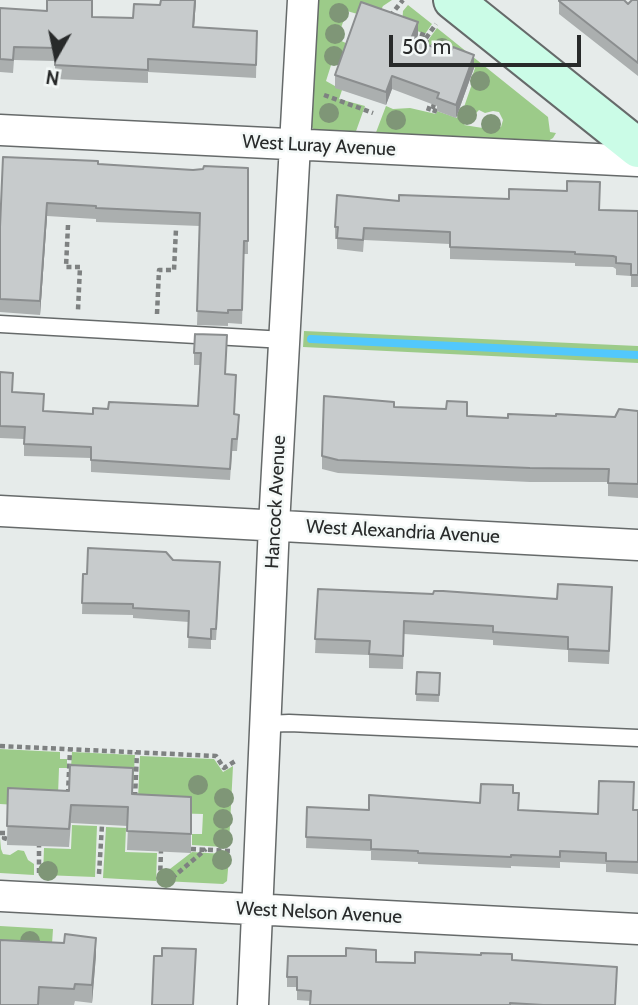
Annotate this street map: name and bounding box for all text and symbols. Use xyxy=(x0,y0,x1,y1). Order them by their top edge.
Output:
north arrow xyxy=(21,21,91,91)
scale bar xyxy=(393,21,586,65)
text: 50 m xyxy=(402,34,451,59)
text: N xyxy=(44,65,61,90)
street label: West Luray Avenue xyxy=(242,131,396,161)
street label: Hancock Avenue xyxy=(261,435,291,569)
street label: West Alexandria Avenue xyxy=(306,516,500,548)
street label: West Nelson Avenue xyxy=(235,897,403,929)

